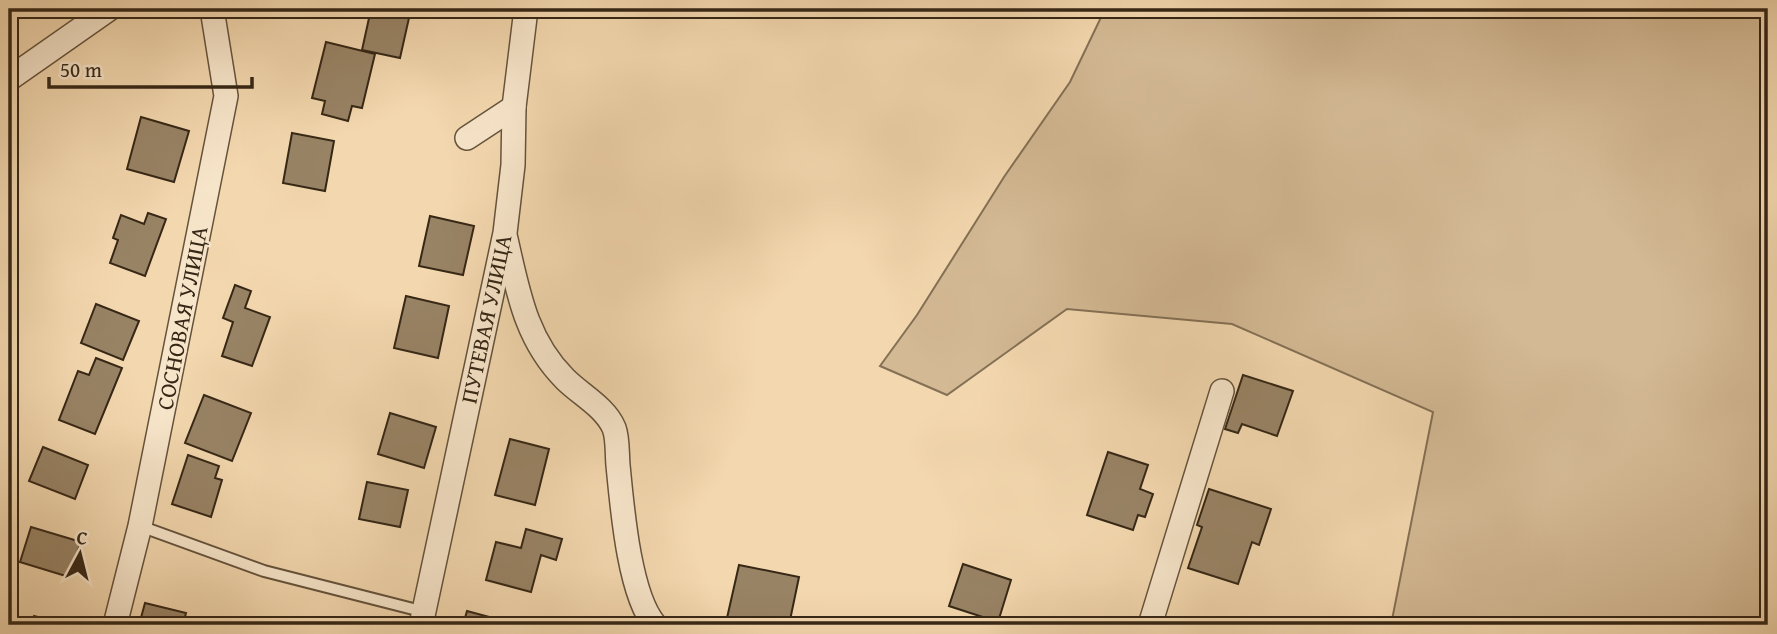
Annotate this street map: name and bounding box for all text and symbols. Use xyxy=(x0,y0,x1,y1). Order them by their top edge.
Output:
scale bar xyxy=(49,46,252,90)
text: 50 m xyxy=(60,54,102,85)
street label: СОСНОВАЯ УЛИЦА xyxy=(148,223,216,413)
street label: ПУТЕВАЯ УЛИЦА xyxy=(452,231,520,406)
north arrow xyxy=(46,518,116,588)
text: С xyxy=(75,523,89,552)

